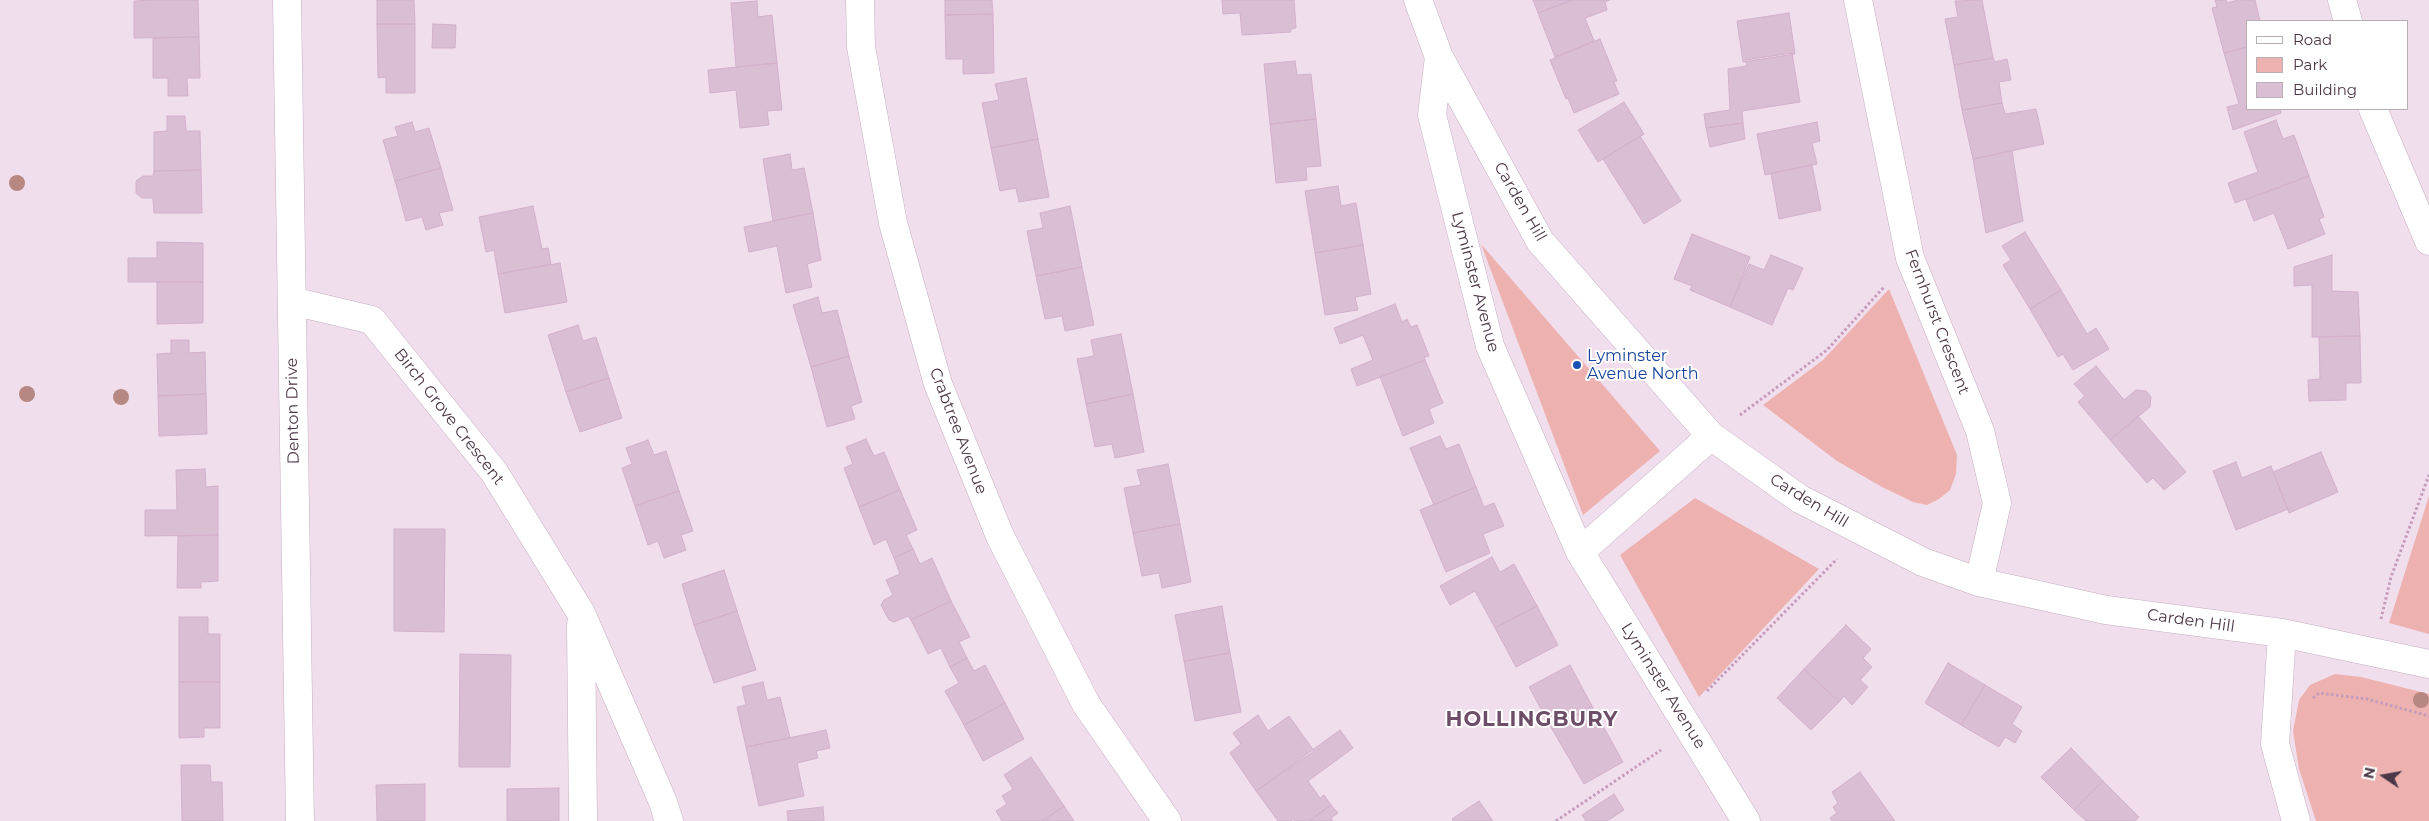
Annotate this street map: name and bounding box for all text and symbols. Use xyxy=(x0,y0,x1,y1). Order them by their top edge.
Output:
legend xyxy=(2246,20,2409,110)
text: Road xyxy=(2293,30,2332,49)
text: Park xyxy=(2293,55,2327,74)
text: Building xyxy=(2293,80,2357,99)
street label: Carden Hill xyxy=(1490,159,1550,245)
street label: Lyminster Avenue xyxy=(1447,210,1503,354)
street label: Fernhurst Crescent xyxy=(1900,247,1974,397)
street label: Birch Grove Crescent xyxy=(390,345,508,489)
place label: Lyminster Avenue North xyxy=(1587,346,1699,384)
street label: Denton Drive xyxy=(282,357,304,465)
marker: Lyminster Avenue North xyxy=(1571,359,1583,371)
street label: Crabtree Avenue xyxy=(925,365,991,497)
street label: Carden Hill xyxy=(1766,470,1852,532)
street label: Carden Hill xyxy=(2146,605,2236,637)
street label: Lyminster Avenue xyxy=(1616,619,1710,753)
district label: HOLLINGBURY xyxy=(1444,707,1620,733)
north arrow xyxy=(2359,751,2409,801)
text: N xyxy=(2359,765,2379,780)

